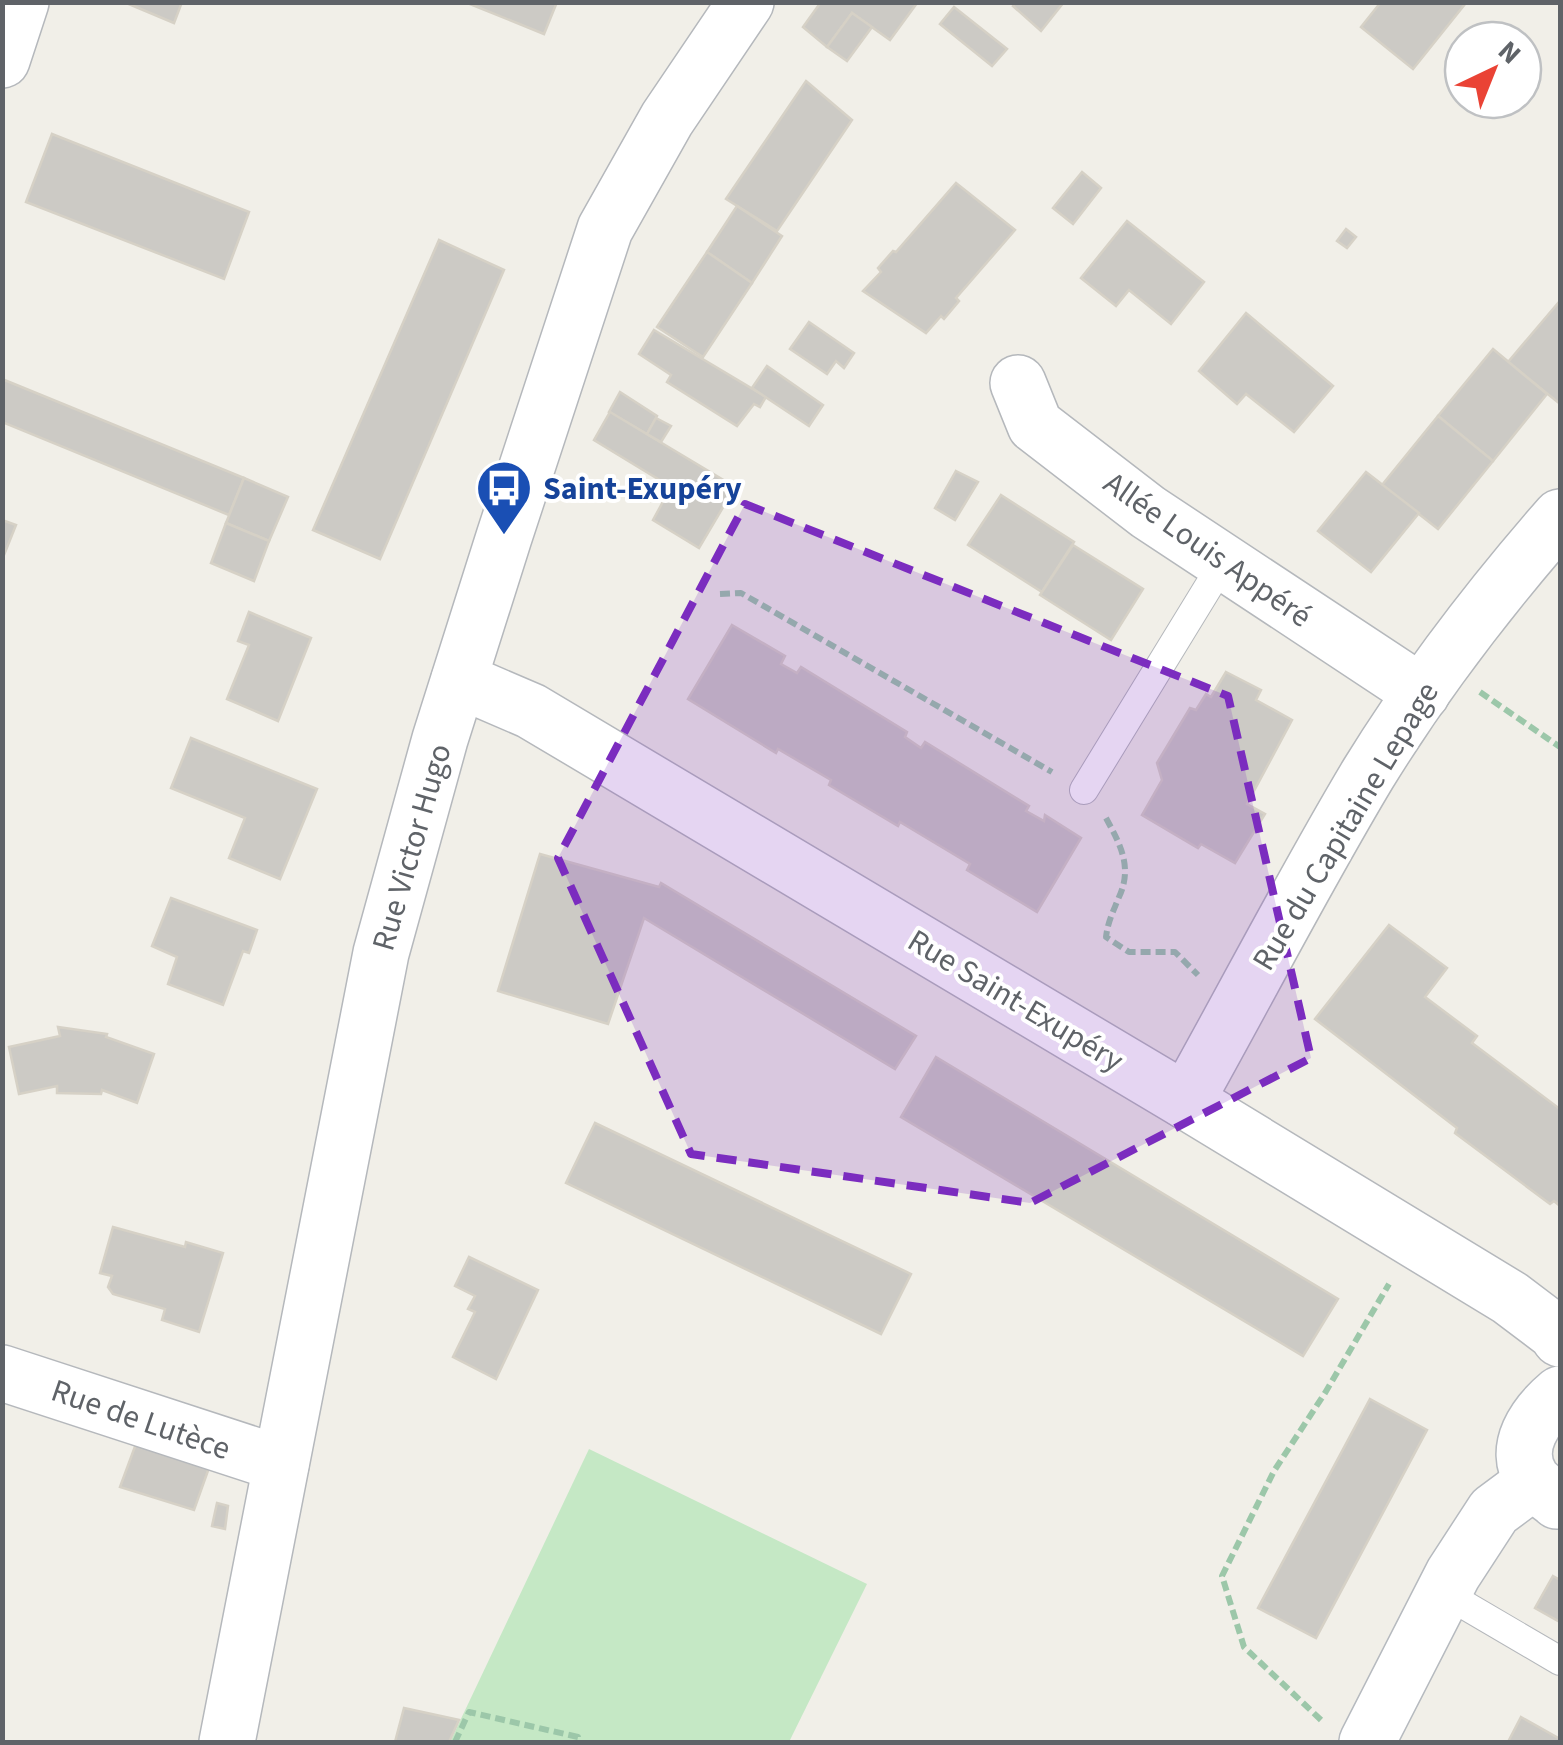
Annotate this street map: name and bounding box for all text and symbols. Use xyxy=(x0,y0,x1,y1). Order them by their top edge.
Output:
north arrow xyxy=(1443,20,1543,120)
text: N xyxy=(1489,31,1530,73)
bus stop icon: Saint-Exupéry xyxy=(474,458,534,537)
street label: Allée Louis Appéré xyxy=(1094,461,1321,639)
place label: Saint-Exupéry xyxy=(543,466,742,512)
street label: Rue du Capitaine Lepage xyxy=(1241,673,1450,980)
street label: Rue Victor Hugo xyxy=(360,739,463,956)
street label: Rue Saint-Exupéry xyxy=(899,918,1132,1084)
street label: Rue de Lutèce xyxy=(45,1368,236,1472)

